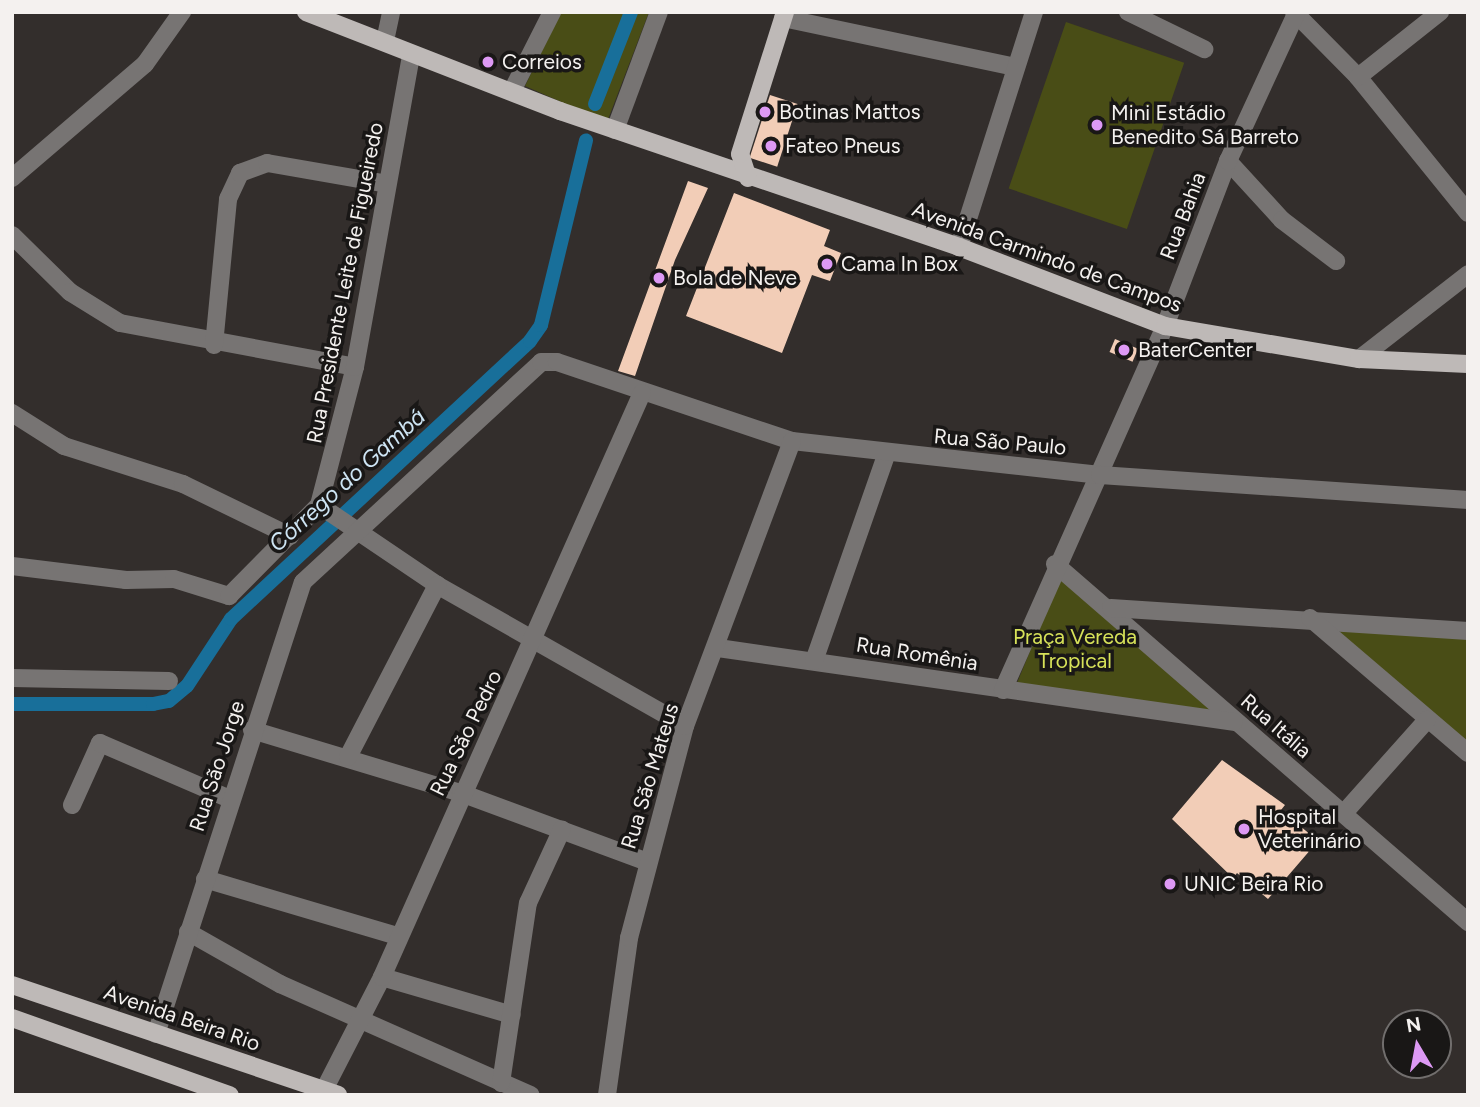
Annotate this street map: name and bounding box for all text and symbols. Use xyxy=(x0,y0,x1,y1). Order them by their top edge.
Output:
place label: Correios xyxy=(502,49,582,75)
marker: Correios xyxy=(480,54,496,70)
place label: Botinas Mattos xyxy=(779,99,920,125)
place label: Mini Estádio Benedito Sá Barreto xyxy=(1111,100,1299,150)
marker: Botinas Mattos xyxy=(757,104,773,120)
marker: Mini Estádio Benedito Sá Barreto xyxy=(1089,117,1105,133)
street label: Rua Presidente Leite de Figueiredo xyxy=(301,120,389,446)
place label: Fateo Pneus xyxy=(785,133,900,159)
marker: Fateo Pneus xyxy=(763,138,779,154)
street label: Rua Bahia xyxy=(1155,169,1211,263)
street label: Avenida Carmindo de Campos xyxy=(909,196,1185,318)
place label: Cama In Box xyxy=(841,251,958,277)
marker: Cama In Box xyxy=(819,256,835,272)
place label: Bola de Neve xyxy=(673,265,797,291)
marker: Bola de Neve xyxy=(651,270,667,286)
place label: BaterCenter xyxy=(1138,337,1253,363)
marker: BaterCenter xyxy=(1116,342,1132,358)
water label: Córrego do Gambá xyxy=(263,403,431,557)
street label: Rua São Paulo xyxy=(933,424,1067,460)
park label: Praça Vereda Tropical xyxy=(1013,624,1137,674)
street label: Rua Romênia xyxy=(854,632,980,676)
street label: Rua São Pedro xyxy=(425,666,507,800)
street label: Rua Itália xyxy=(1236,689,1316,763)
street label: Rua São Jorge xyxy=(184,698,250,834)
street label: Rua São Mateus xyxy=(616,700,684,852)
place label: Hospital Veterinário xyxy=(1258,804,1361,854)
marker: Hospital Veterinário xyxy=(1236,821,1252,837)
place label: UNIC Beira Rio xyxy=(1184,871,1323,897)
marker: UNIC Beira Rio xyxy=(1162,876,1178,892)
street label: Avenida Beira Rio xyxy=(101,980,263,1056)
north arrow xyxy=(1382,1009,1452,1079)
text: N xyxy=(1404,1012,1423,1037)

